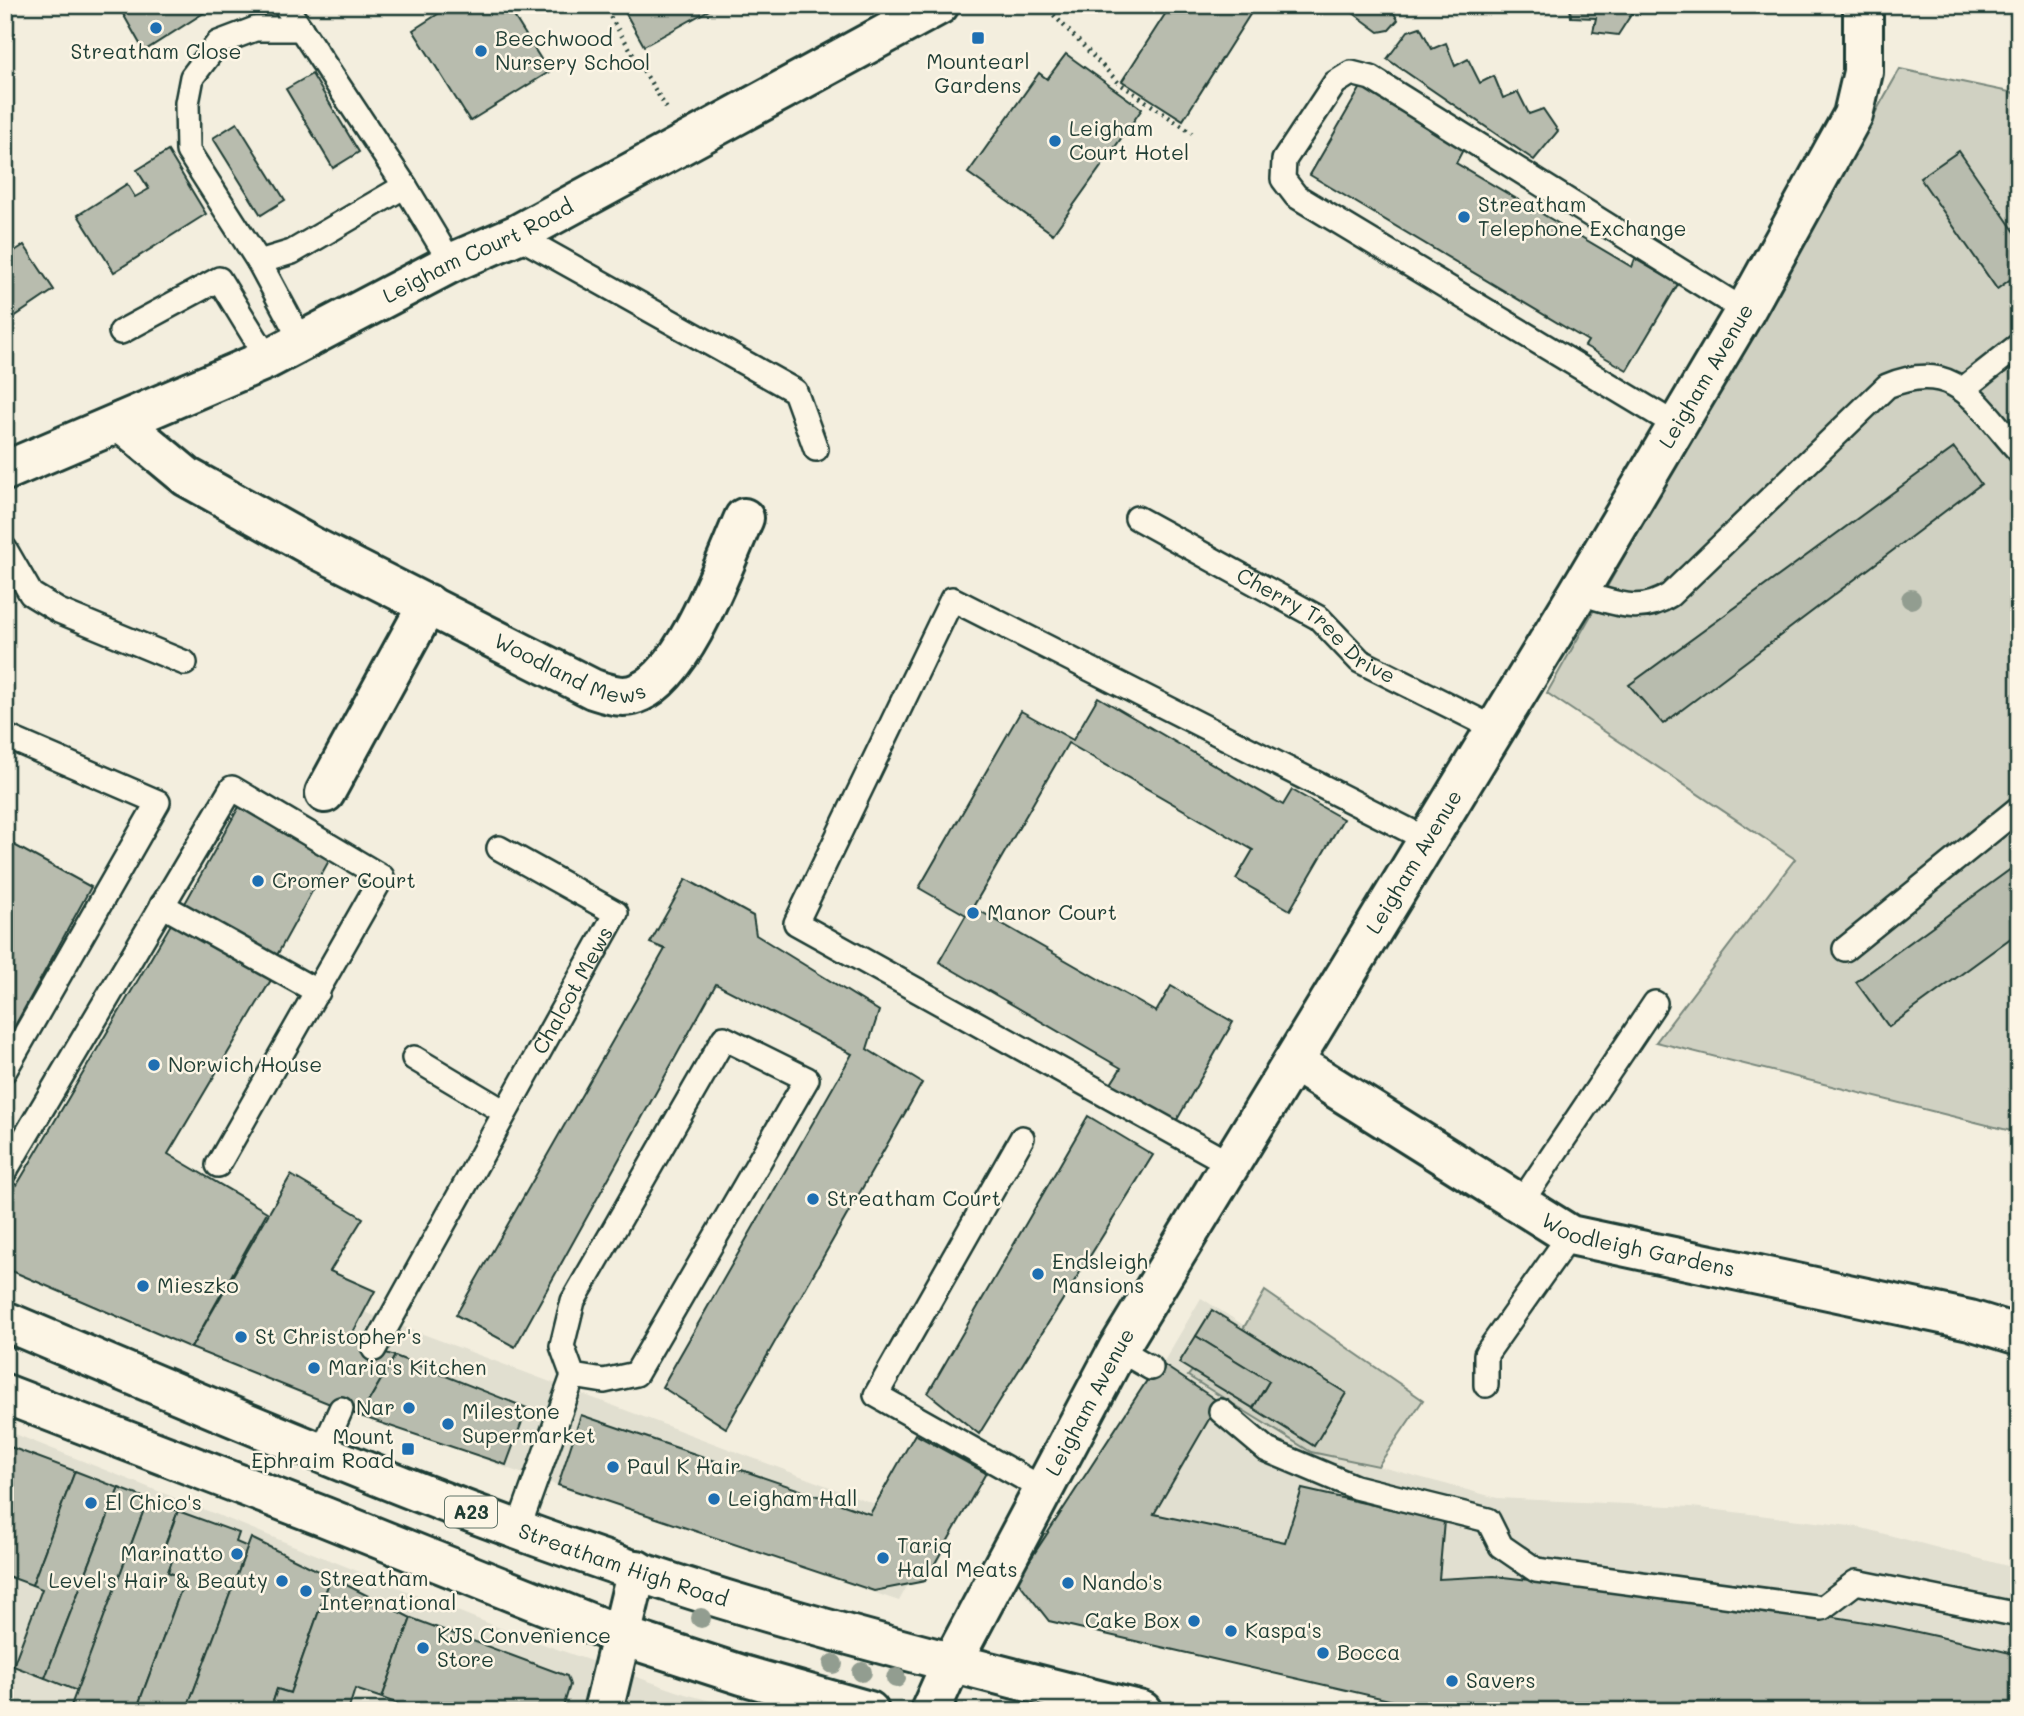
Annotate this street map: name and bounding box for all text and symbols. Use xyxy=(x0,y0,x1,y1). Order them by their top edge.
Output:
marker: Streatham Close xyxy=(148,20,164,36)
place label: Beechwood Nursery School xyxy=(495,24,650,75)
marker: Mountearl Gardens xyxy=(970,30,986,46)
place label: Streatham Close xyxy=(70,37,242,64)
marker: Beechwood Nursery School xyxy=(473,43,489,59)
place label: Mountearl Gardens xyxy=(926,47,1030,98)
place label: Leigham Court Hotel xyxy=(1069,114,1189,165)
marker: Leigham Court Hotel xyxy=(1047,133,1063,149)
place label: Streatham Telephone Exchange xyxy=(1478,190,1686,241)
street label: Leigham Court Road xyxy=(378,192,577,308)
marker: Streatham Telephone Exchange xyxy=(1456,209,1472,225)
street label: Leigham Avenue xyxy=(1652,298,1758,453)
street label: Cherry Tree Drive xyxy=(1232,560,1400,689)
street label: Woodland Mews xyxy=(490,626,650,708)
street label: Leigham Avenue xyxy=(1359,784,1467,938)
place label: Cromer Court xyxy=(272,866,416,893)
marker: Cromer Court xyxy=(250,873,266,889)
place label: Manor Court xyxy=(987,898,1117,925)
marker: Manor Court xyxy=(965,905,981,921)
street label: Chalcot Mews xyxy=(525,921,618,1059)
place label: Norwich House xyxy=(168,1050,322,1077)
marker: Norwich House xyxy=(146,1057,162,1073)
place label: Streatham Court xyxy=(827,1184,1001,1211)
marker: Streatham Court xyxy=(805,1191,821,1207)
street label: Woodleigh Gardens xyxy=(1537,1206,1737,1282)
place label: Endsleigh Mansions xyxy=(1052,1247,1148,1298)
marker: Endsleigh Mansions xyxy=(1030,1266,1046,1282)
place label: Mieszko xyxy=(157,1271,239,1298)
marker: Mieszko xyxy=(135,1278,151,1294)
place label: St Christopher's xyxy=(255,1322,422,1349)
street label: Leigham Avenue xyxy=(1038,1323,1140,1480)
marker: St Christopher's xyxy=(233,1329,249,1345)
place label: Maria's Kitchen xyxy=(328,1353,487,1380)
marker: Maria's Kitchen xyxy=(306,1360,322,1376)
place label: Nar xyxy=(356,1393,395,1420)
place label: Milestone Supermarket xyxy=(462,1397,596,1448)
marker: Nar xyxy=(401,1400,417,1416)
marker: Milestone Supermarket xyxy=(440,1416,456,1432)
place label: Mount Ephraim Road xyxy=(251,1422,394,1473)
marker: Mount Ephraim Road xyxy=(400,1441,416,1457)
place label: Paul K Hair xyxy=(627,1452,741,1479)
marker: Paul K Hair xyxy=(605,1459,621,1475)
place label: Leigham Hall xyxy=(728,1484,858,1511)
place label: El Chico's xyxy=(105,1488,202,1515)
marker: Leigham Hall xyxy=(706,1491,722,1507)
marker: El Chico's xyxy=(83,1495,99,1511)
road number: A23 xyxy=(445,1496,497,1528)
street label: Streatham High Road xyxy=(515,1516,732,1612)
place label: Tariq Halal Meats xyxy=(897,1531,1018,1582)
place label: Marinatto xyxy=(121,1539,223,1566)
marker: Marinatto xyxy=(229,1546,245,1562)
marker: Tariq Halal Meats xyxy=(875,1550,891,1566)
place label: Streatham International xyxy=(320,1564,456,1615)
place label: Level's Hair & Beauty xyxy=(49,1566,268,1593)
place label: Nando's xyxy=(1082,1568,1163,1595)
marker: Level's Hair & Beauty xyxy=(274,1573,290,1589)
marker: Nando's xyxy=(1060,1575,1076,1591)
marker: Streatham International xyxy=(298,1583,314,1599)
place label: Cake Box xyxy=(1085,1606,1180,1633)
marker: Cake Box xyxy=(1186,1613,1202,1629)
place label: Kaspa's xyxy=(1245,1616,1322,1643)
place label: KJS Convenience Store xyxy=(437,1621,611,1672)
marker: Kaspa's xyxy=(1223,1623,1239,1639)
place label: Bocca xyxy=(1337,1638,1400,1665)
marker: KJS Convenience Store xyxy=(415,1640,431,1656)
marker: Bocca xyxy=(1315,1645,1331,1661)
place label: Savers xyxy=(1466,1666,1536,1693)
marker: Savers xyxy=(1444,1673,1460,1689)

